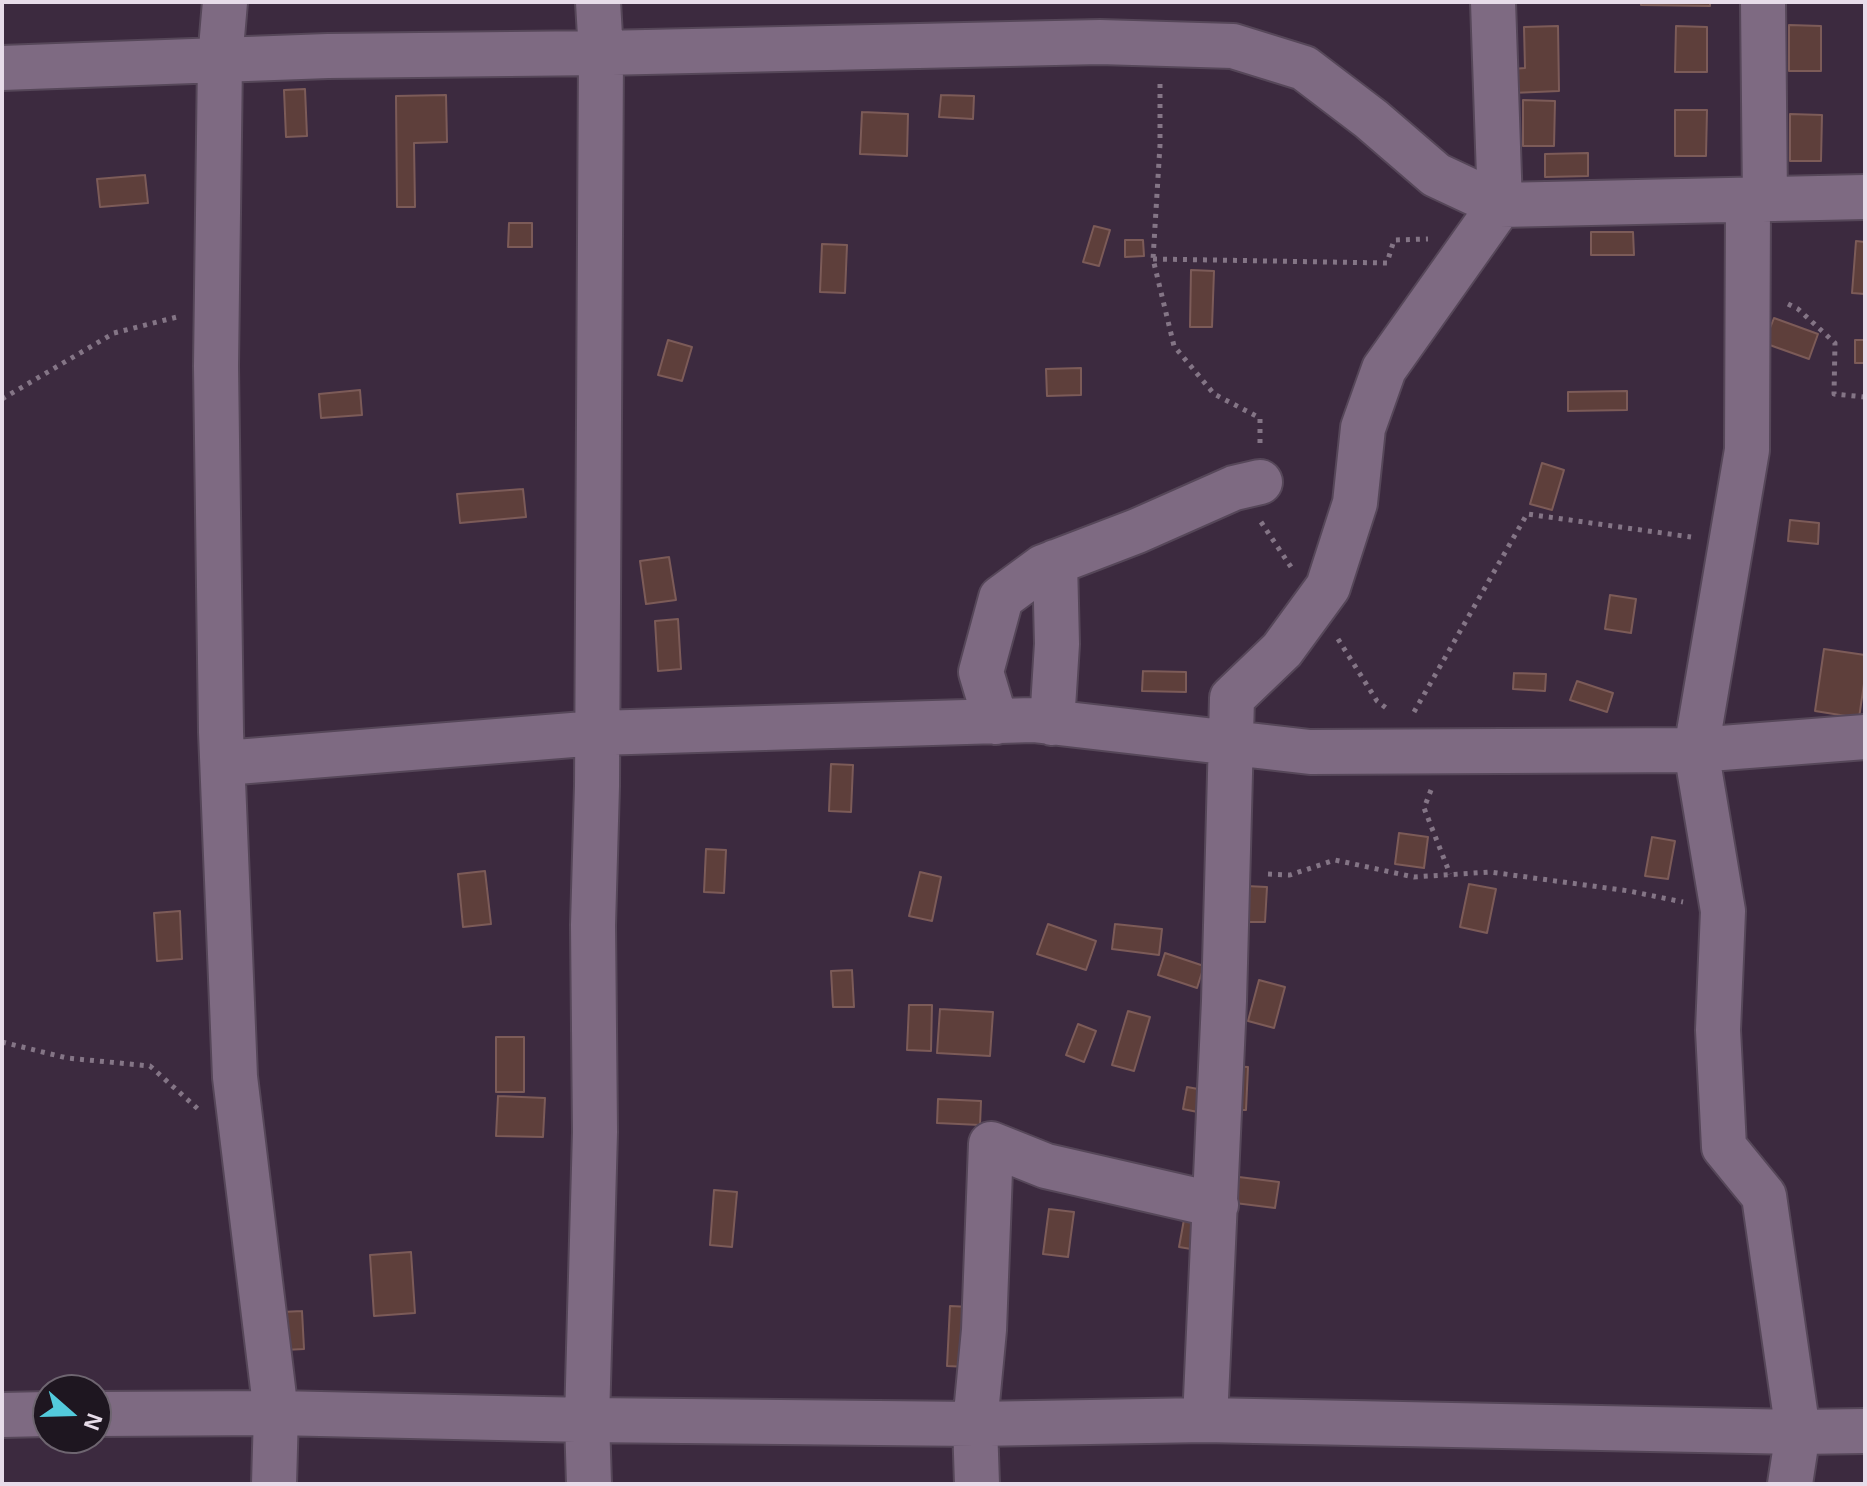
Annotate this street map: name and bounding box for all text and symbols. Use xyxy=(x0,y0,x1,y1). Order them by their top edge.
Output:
north arrow xyxy=(32,1374,112,1454)
text: N xyxy=(79,1410,108,1433)

